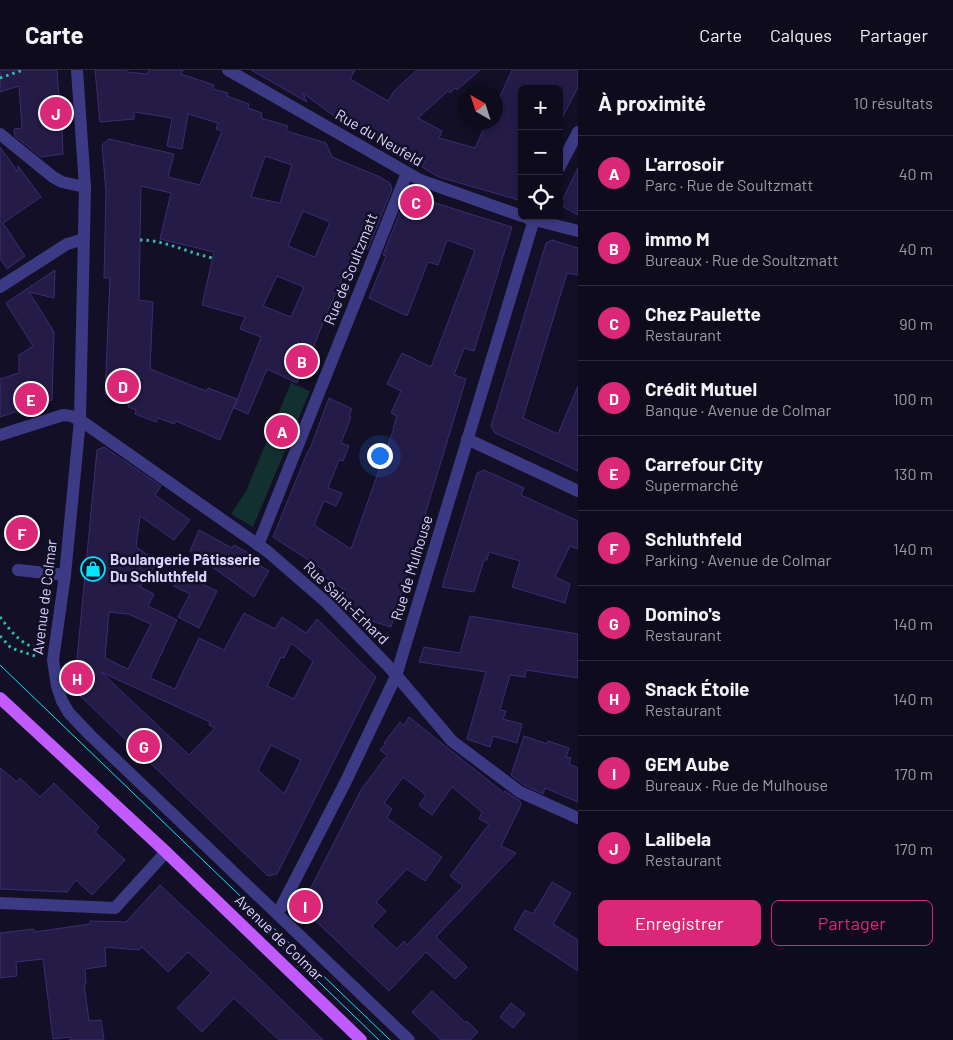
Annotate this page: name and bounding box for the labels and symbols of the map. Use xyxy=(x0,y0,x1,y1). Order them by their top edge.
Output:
north arrow xyxy=(458,85,503,130)
pin: J xyxy=(40,94,72,132)
street label: Rue du Neufeld xyxy=(333,105,426,169)
pin: C xyxy=(400,183,432,221)
street label: Rue de Soultzmatt xyxy=(319,210,381,327)
pin: B xyxy=(286,342,318,380)
pin: D xyxy=(107,367,139,405)
pin: E xyxy=(15,380,47,418)
pin: A xyxy=(266,412,298,450)
your location xyxy=(367,443,393,469)
street label: Rue de Mulhouse xyxy=(386,513,436,622)
pin: F xyxy=(6,514,38,552)
street label: Avenue de Colmar xyxy=(28,538,60,656)
place label: Boulangerie Pâtisserie Du Schluthfeld xyxy=(110,550,260,585)
shop icon: Boulangerie Pâtisserie Du Schluthfeld xyxy=(80,556,106,582)
street label: Rue Saint-Erhard xyxy=(300,557,393,647)
pin: H xyxy=(61,659,93,697)
pin: G xyxy=(128,727,160,765)
pin: I xyxy=(289,887,321,925)
street label: Avenue de Colmar xyxy=(232,890,328,984)

